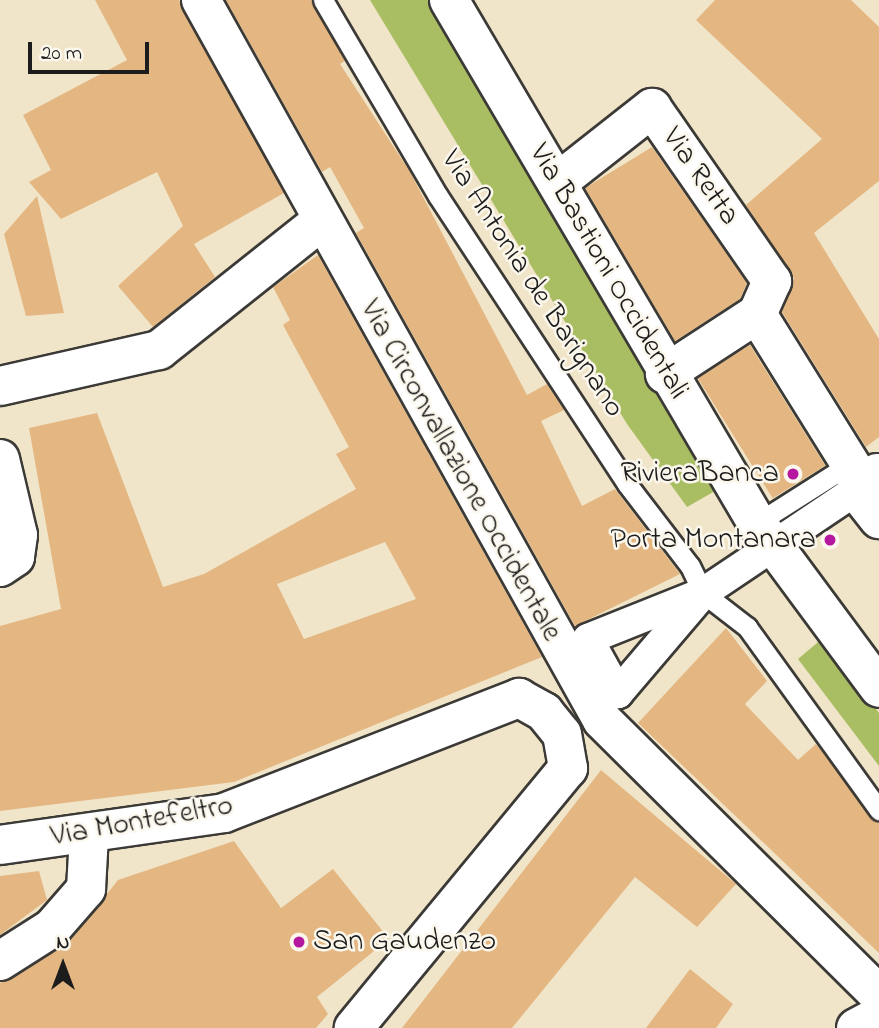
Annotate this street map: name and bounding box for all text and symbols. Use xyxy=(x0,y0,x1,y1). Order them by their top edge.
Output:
scale bar xyxy=(32,28,152,72)
text: 20 m xyxy=(41,39,82,69)
street label: Via Retta xyxy=(653,121,747,233)
street label: Via Bastioni Occidentali xyxy=(520,138,696,406)
street label: Via Antonia de Barignano xyxy=(432,144,632,424)
street label: Via Circonvallazione Occidentale xyxy=(351,294,569,648)
place label: RivieraBanca xyxy=(620,456,779,492)
marker: RivieraBanca xyxy=(785,466,801,482)
place label: Porta Montanara xyxy=(610,522,816,558)
marker: Porta Montanara xyxy=(822,532,838,548)
street label: Via Montefeltro xyxy=(48,788,236,856)
place label: San Gaudenzo xyxy=(313,924,496,960)
north arrow xyxy=(28,930,98,1000)
text: N xyxy=(57,930,69,957)
marker: San Gaudenzo xyxy=(291,934,307,950)

